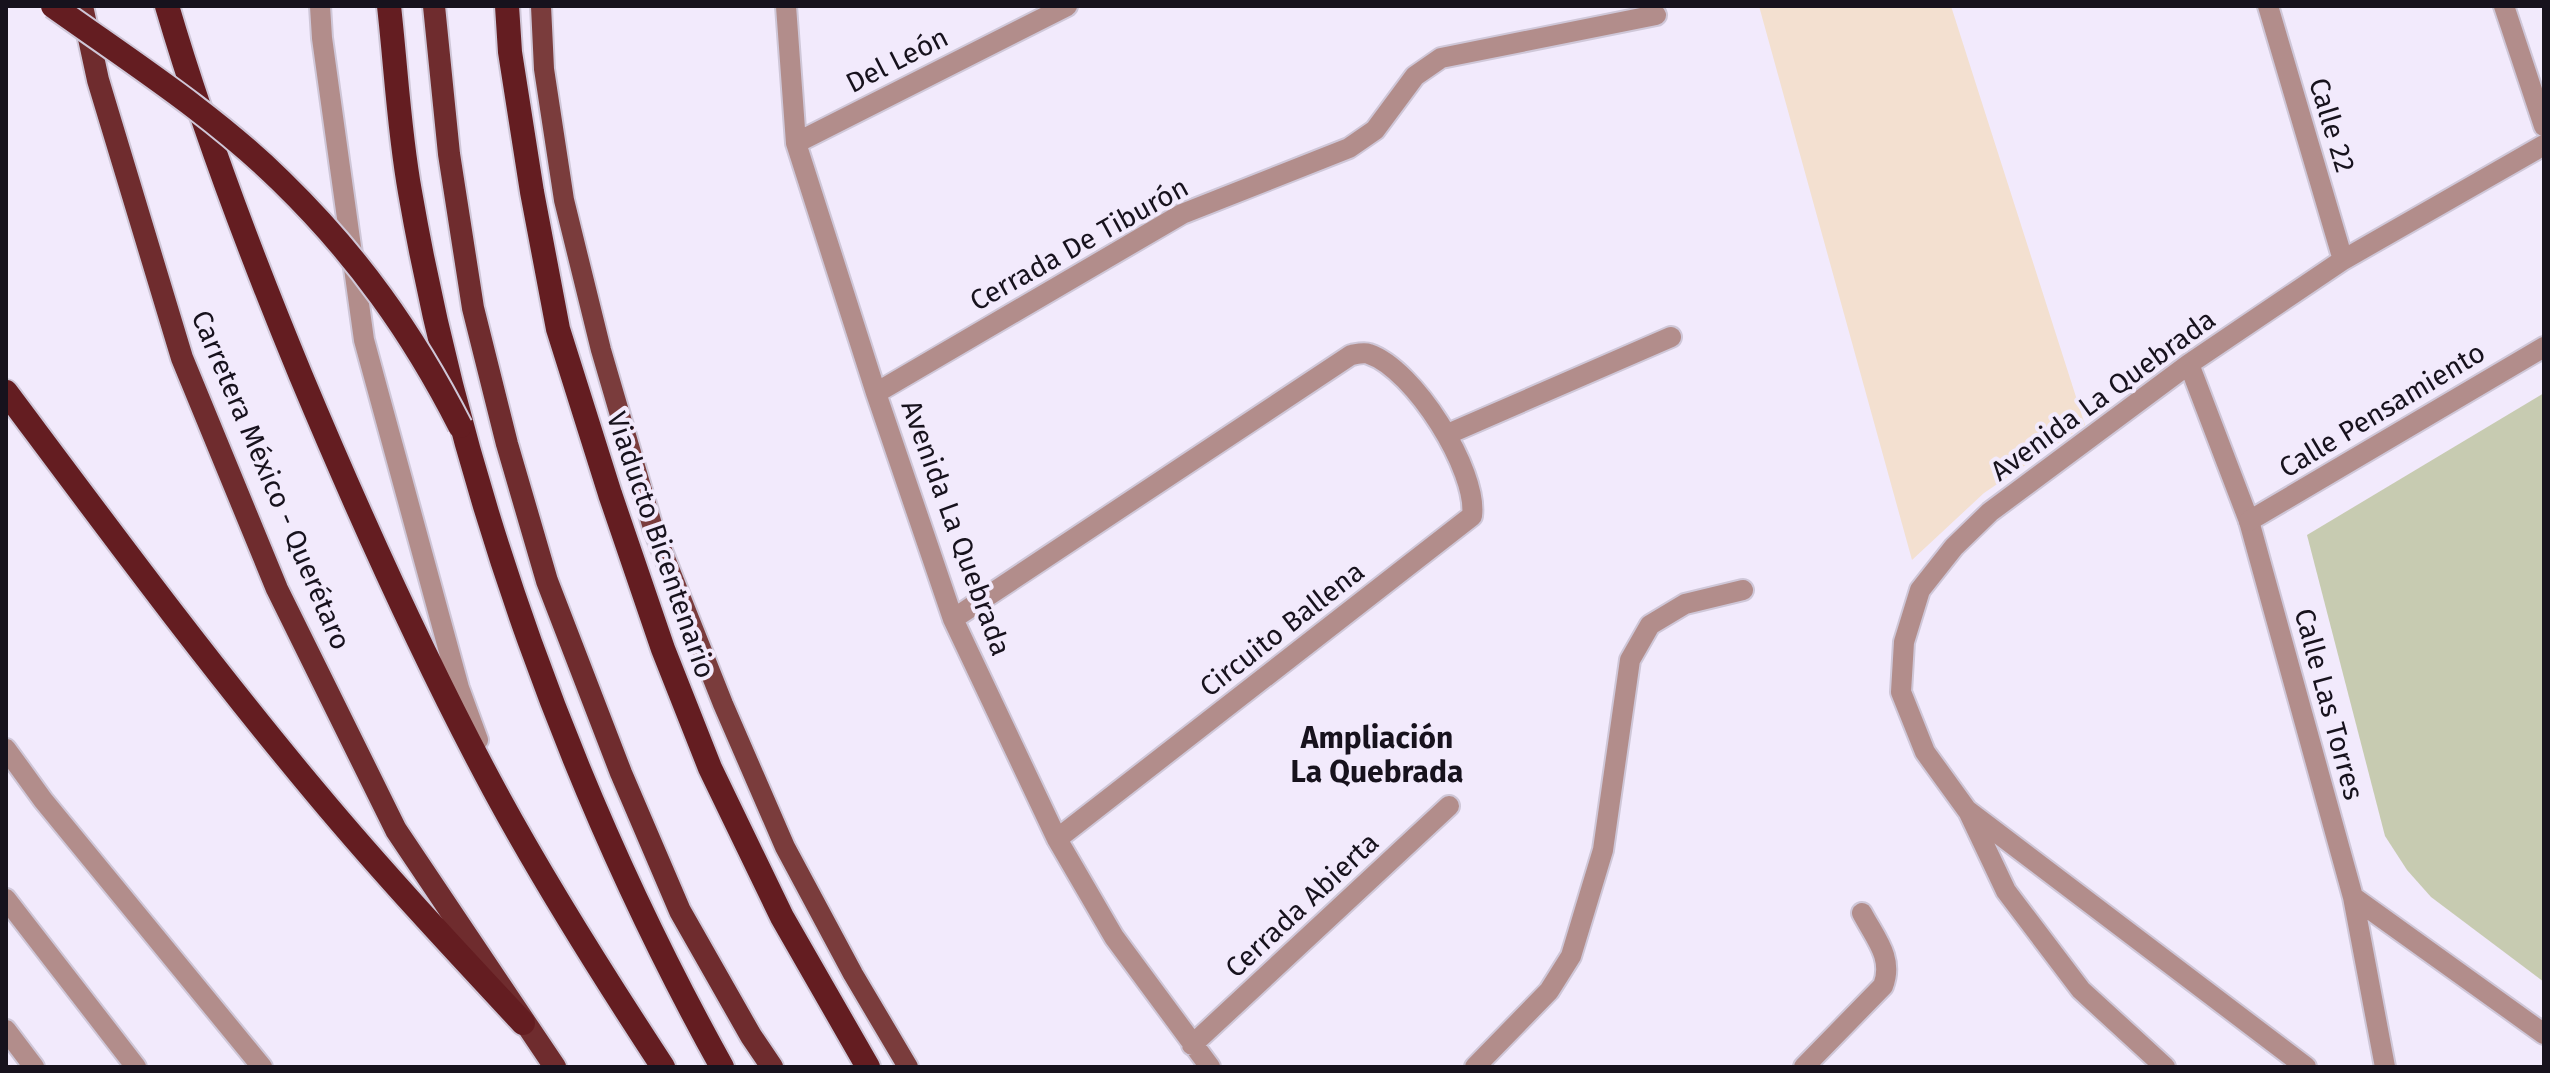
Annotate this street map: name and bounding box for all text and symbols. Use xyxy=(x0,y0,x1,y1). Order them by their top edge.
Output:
street label: Del León xyxy=(840,20,954,100)
street label: Calle 22 xyxy=(2302,74,2362,176)
street label: Cerrada De Tiburón xyxy=(964,170,1194,318)
street label: Avenida La Quebrada xyxy=(1984,302,2222,488)
street label: Carretera México - Querétaro xyxy=(184,305,358,655)
street label: Calle Pensamiento xyxy=(2273,336,2491,484)
street label: Avenida La Quebrada xyxy=(894,396,1018,660)
street label: Viaducto Bicentenario xyxy=(600,407,722,683)
street label: Circuito Ballena xyxy=(1193,555,1371,703)
street label: Calle Las Torres xyxy=(2288,605,2370,803)
district label: Ampliación La Quebrada xyxy=(1291,720,1463,790)
street label: Cerrada Abierta xyxy=(1219,826,1385,984)

